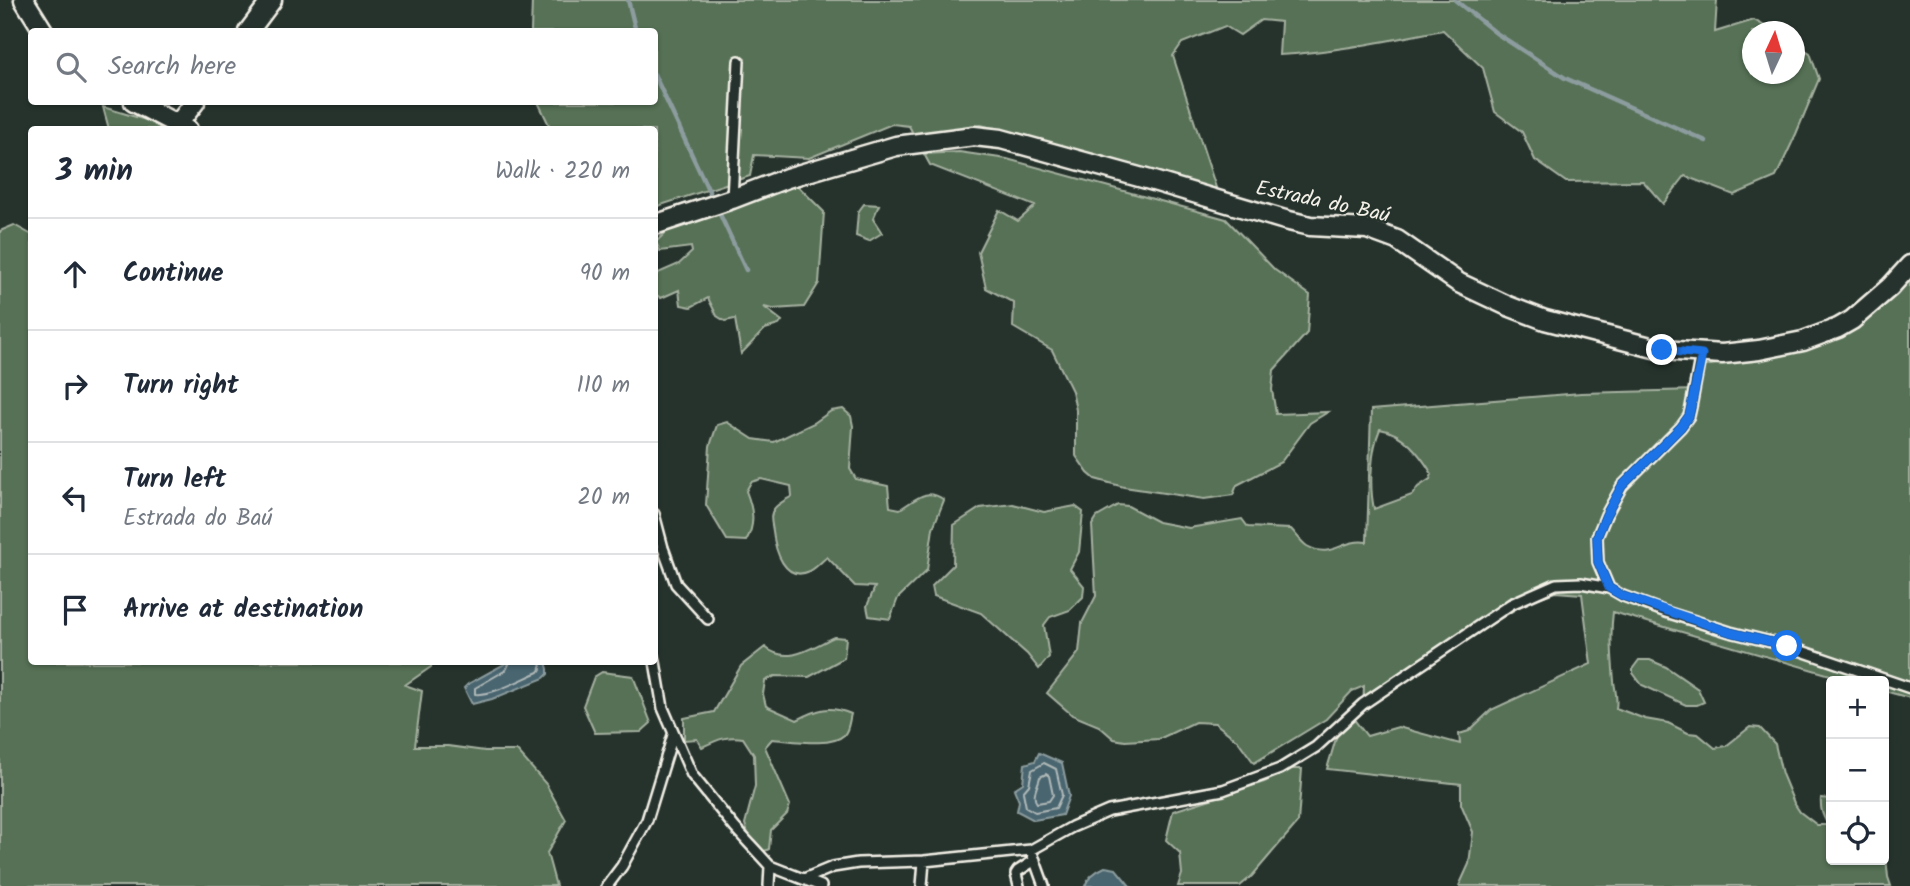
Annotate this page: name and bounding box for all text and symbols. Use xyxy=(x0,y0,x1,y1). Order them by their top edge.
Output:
north arrow xyxy=(1742,21,1805,84)
search box xyxy=(28,28,658,105)
text: Search here xyxy=(108,46,236,88)
icon: search xyxy=(52,48,90,86)
text: 3 min xyxy=(56,148,133,196)
text: Walk · 220 m xyxy=(495,154,630,190)
street label: Estrada do Baú xyxy=(1252,172,1394,233)
text: Continue xyxy=(123,253,224,295)
icon: ahead xyxy=(56,255,94,293)
text: 90 m xyxy=(580,256,630,292)
route end xyxy=(1646,334,1677,365)
text: Turn right xyxy=(123,365,239,407)
icon: right xyxy=(56,367,94,405)
text: 110 m xyxy=(577,368,630,404)
text: Turn left xyxy=(123,459,226,501)
icon: left xyxy=(56,479,94,517)
text: 20 m xyxy=(578,480,630,516)
text: Estrada do Baú xyxy=(123,501,273,537)
text: Arrive at destination xyxy=(123,589,363,631)
icon: arrive xyxy=(56,591,94,629)
route start xyxy=(1771,630,1802,661)
map controls xyxy=(1826,676,1889,865)
button: + xyxy=(1826,676,1889,739)
button: − xyxy=(1826,739,1889,802)
button: locate xyxy=(1826,802,1889,865)

